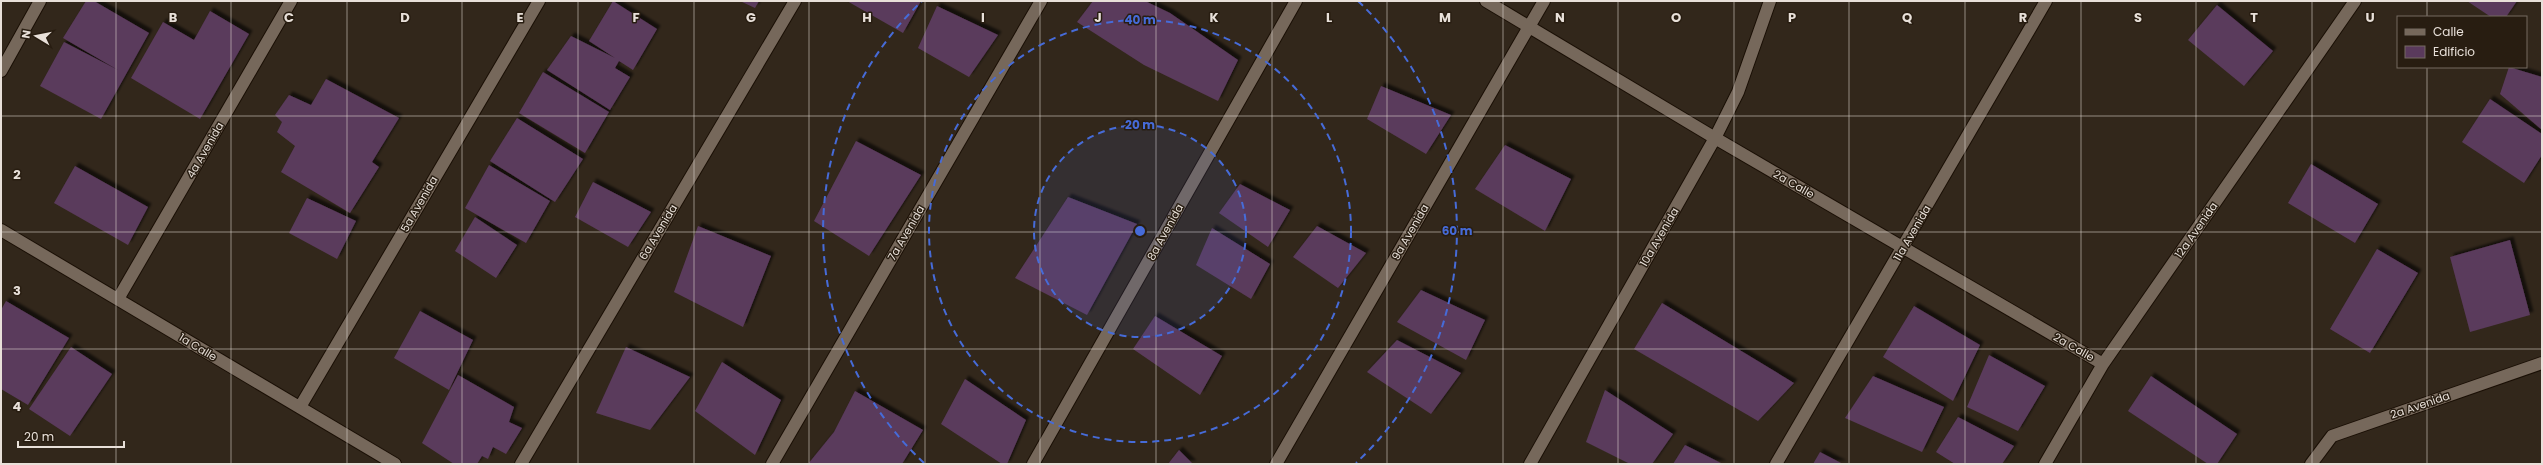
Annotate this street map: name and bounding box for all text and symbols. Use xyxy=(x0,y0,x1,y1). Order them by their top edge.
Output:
text: B xyxy=(169,8,178,27)
text: C xyxy=(284,8,294,27)
text: D xyxy=(400,8,410,27)
text: E xyxy=(516,8,524,27)
text: F xyxy=(632,8,640,27)
text: G xyxy=(746,8,756,27)
text: H xyxy=(862,8,872,27)
text: I xyxy=(981,8,985,27)
text: J xyxy=(1094,8,1102,27)
text: K xyxy=(1209,8,1219,27)
text: L xyxy=(1326,8,1332,27)
text: M xyxy=(1439,8,1451,27)
text: N xyxy=(1555,8,1565,27)
text: O xyxy=(1671,8,1681,27)
text: P xyxy=(1788,8,1796,27)
text: Q xyxy=(1902,8,1912,27)
text: R xyxy=(2019,8,2027,27)
text: S xyxy=(2134,8,2142,27)
text: T xyxy=(2250,8,2258,27)
text: U xyxy=(2365,8,2375,27)
text: 40 m xyxy=(1124,11,1156,28)
north arrow xyxy=(16,16,56,56)
legend xyxy=(2397,16,2527,68)
text: Calle xyxy=(2433,23,2464,40)
text: N xyxy=(18,29,35,40)
text: Edificio xyxy=(2433,43,2475,60)
text: 20 m xyxy=(1125,116,1155,133)
street label: 4a Avenida xyxy=(182,119,228,181)
text: 2 xyxy=(13,165,21,184)
street label: 2a Calle xyxy=(1771,166,1818,202)
street label: 5a Avenida xyxy=(396,173,442,235)
street label: 12a Avenida xyxy=(2171,199,2221,261)
street label: 6a Avenida xyxy=(635,201,681,263)
street label: 8a Avenida xyxy=(1143,201,1187,263)
street label: 9a Avenida xyxy=(1387,201,1433,263)
street label: 7a Avenida xyxy=(884,202,928,264)
street label: 11a Avenida xyxy=(1889,202,1935,264)
street label: 10a Avenida xyxy=(1636,204,1682,270)
text: 60 m xyxy=(1442,222,1473,239)
centre of rings xyxy=(1133,224,1147,238)
text: 3 xyxy=(13,281,21,300)
street label: 1a Calle xyxy=(176,329,220,365)
street label: 2a Calle xyxy=(2051,329,2098,365)
street label: 2a Avenida xyxy=(2388,387,2452,423)
text: 4 xyxy=(13,397,22,416)
scale bar xyxy=(18,423,124,449)
text: 20 m xyxy=(24,428,54,445)

